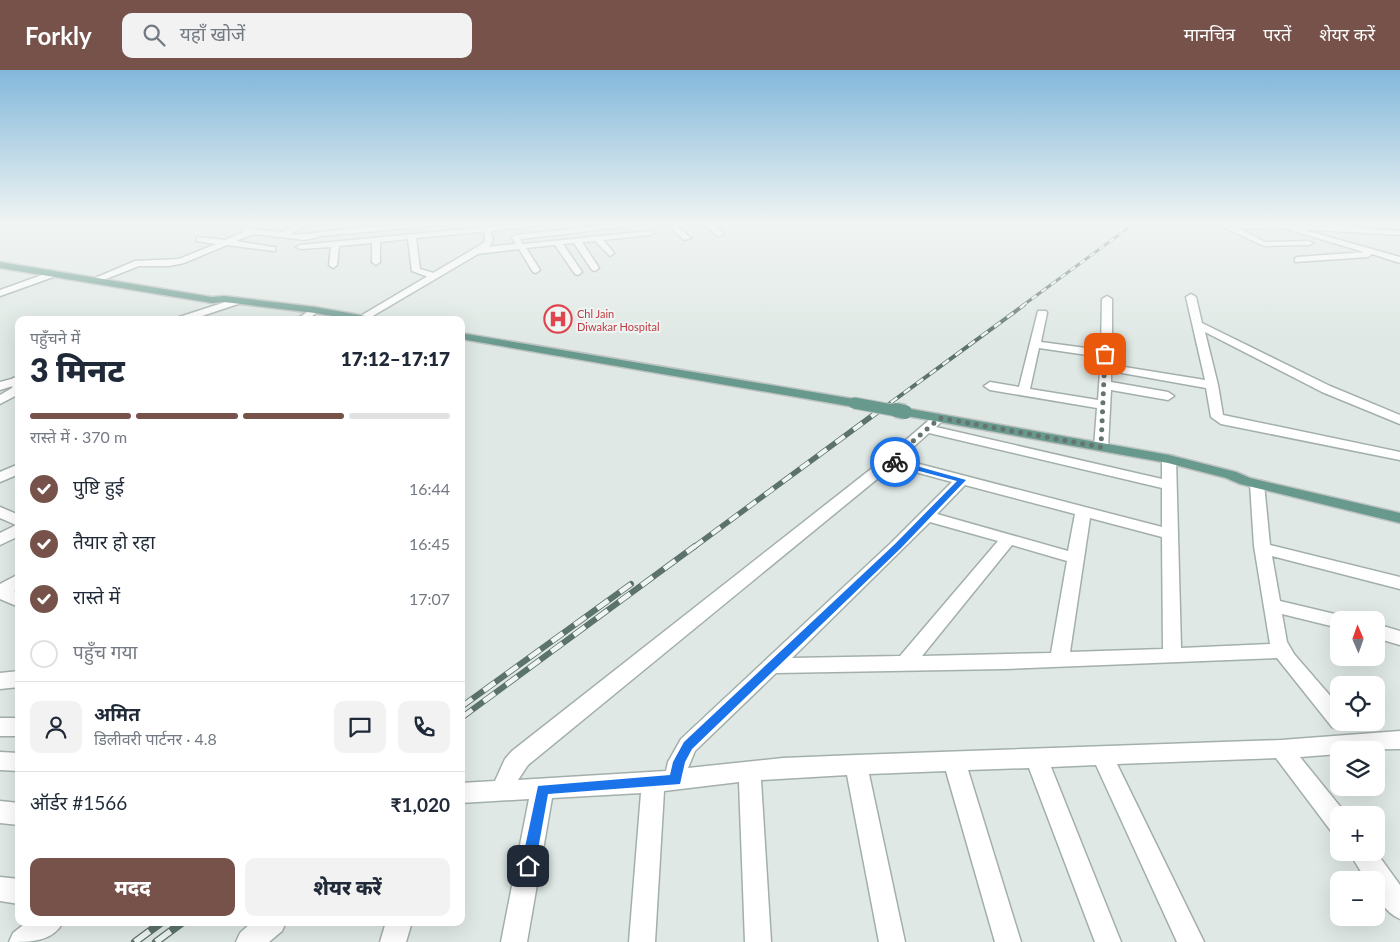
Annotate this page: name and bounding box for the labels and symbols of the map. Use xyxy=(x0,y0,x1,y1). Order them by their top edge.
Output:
hospital icon: Chl Jain Diwakar Hospital xyxy=(543,304,573,334)
place label: Chl Jain Diwakar Hospital xyxy=(577,307,660,333)
pin xyxy=(1084,333,1126,375)
courier xyxy=(870,437,920,487)
north arrow xyxy=(1330,611,1385,666)
pin xyxy=(507,845,549,887)

